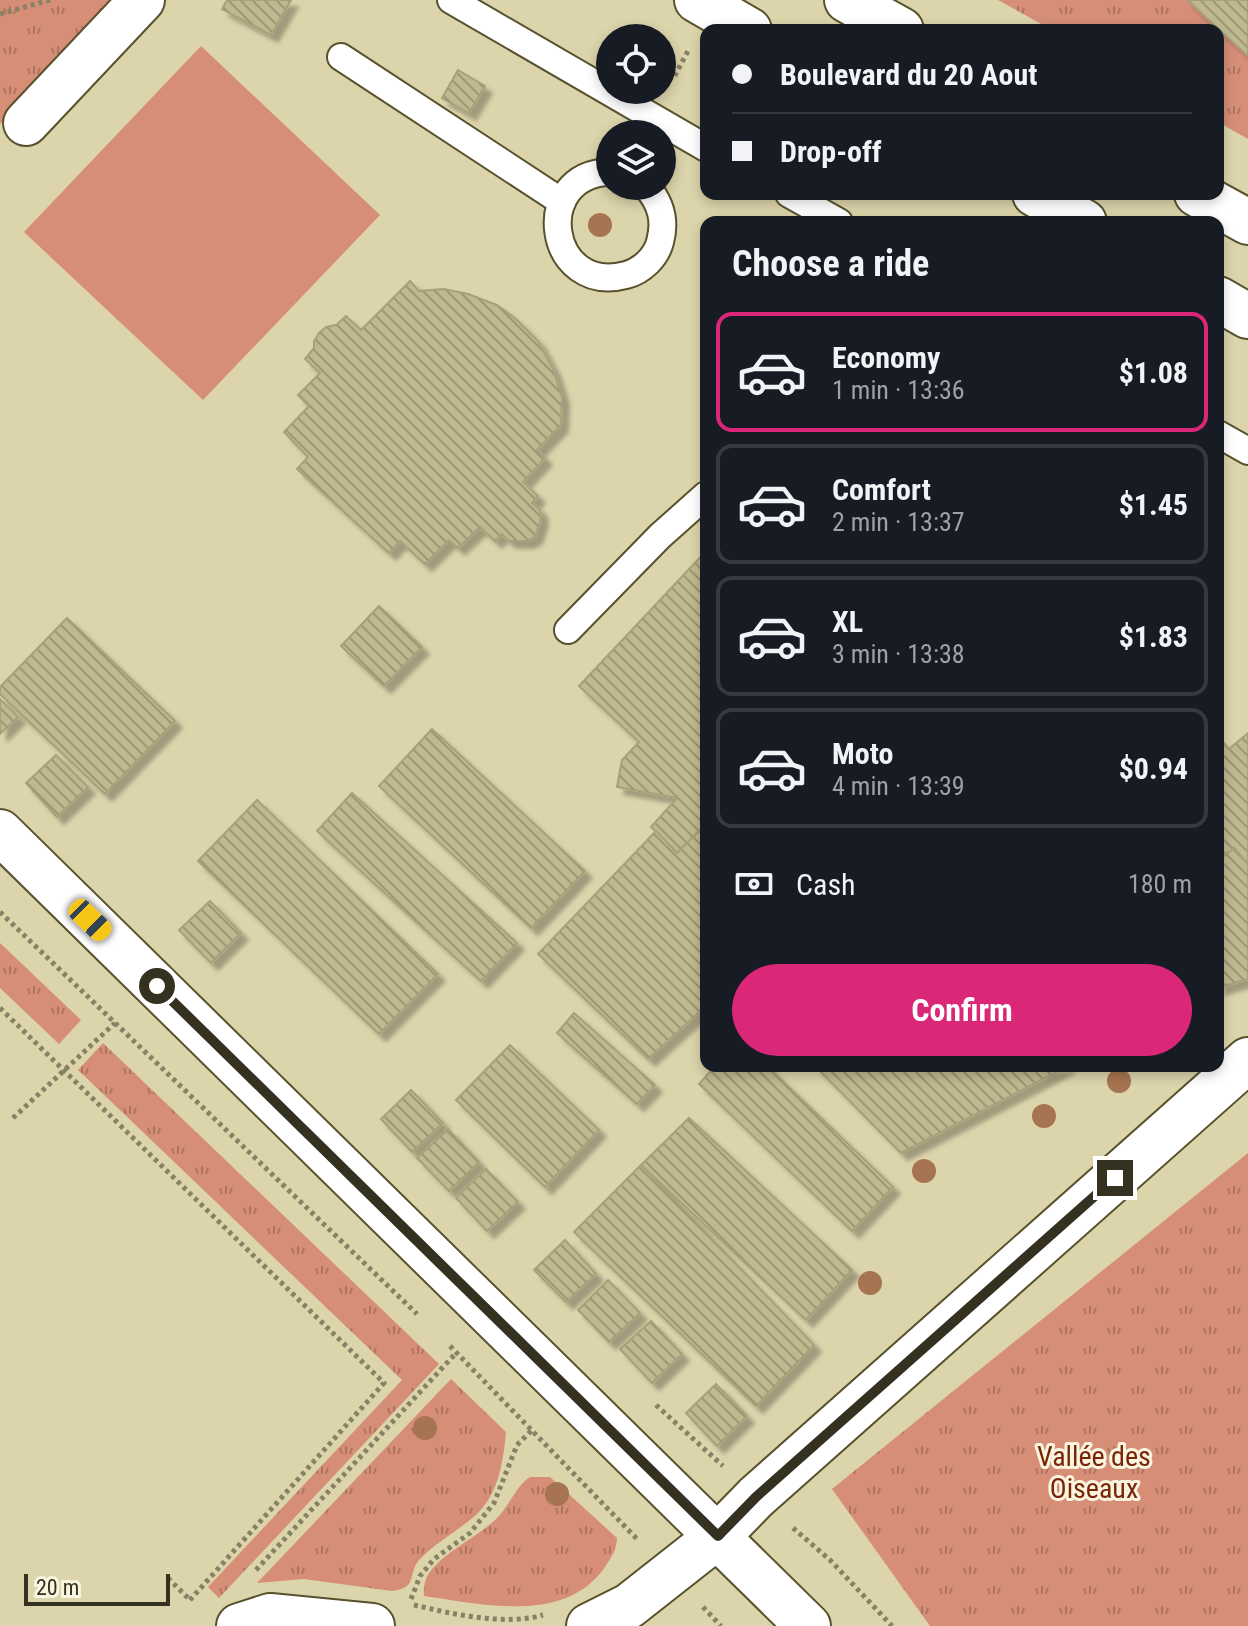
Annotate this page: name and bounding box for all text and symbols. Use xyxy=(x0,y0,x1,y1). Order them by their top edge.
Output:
map controls xyxy=(596,24,676,200)
button: locate xyxy=(596,24,676,104)
text: Boulevard du 20 Aout xyxy=(780,57,1037,92)
button: layers xyxy=(596,120,676,200)
text: Drop-off xyxy=(780,134,882,169)
text: Choose a ride xyxy=(732,243,929,285)
icon: car xyxy=(736,336,808,408)
text: Economy xyxy=(832,340,940,375)
text: $1.08 xyxy=(1119,355,1188,390)
text: 1 min · 13:36 xyxy=(832,375,965,405)
icon: car xyxy=(736,468,808,540)
text: Comfort xyxy=(832,472,931,507)
text: $1.45 xyxy=(1119,487,1188,522)
text: 2 min · 13:37 xyxy=(832,507,965,537)
icon: car xyxy=(736,600,808,672)
text: XL xyxy=(832,604,863,639)
text: $1.83 xyxy=(1119,619,1188,654)
text: 3 min · 13:38 xyxy=(832,639,965,669)
icon: car xyxy=(736,732,808,804)
text: Moto xyxy=(832,736,893,771)
text: $0.94 xyxy=(1119,751,1188,786)
text: 4 min · 13:39 xyxy=(832,771,965,801)
icon: cash xyxy=(732,862,776,906)
text: Cash xyxy=(796,867,856,902)
text: 180 m xyxy=(1128,869,1192,899)
car xyxy=(64,895,116,945)
button: Confirm xyxy=(732,964,1192,1056)
route start xyxy=(139,968,175,1004)
route end xyxy=(1097,1160,1133,1196)
park label: Vallée des Oiseaux xyxy=(1037,1440,1151,1505)
scale bar xyxy=(24,1570,170,1606)
text: 20 m xyxy=(36,1575,79,1600)

